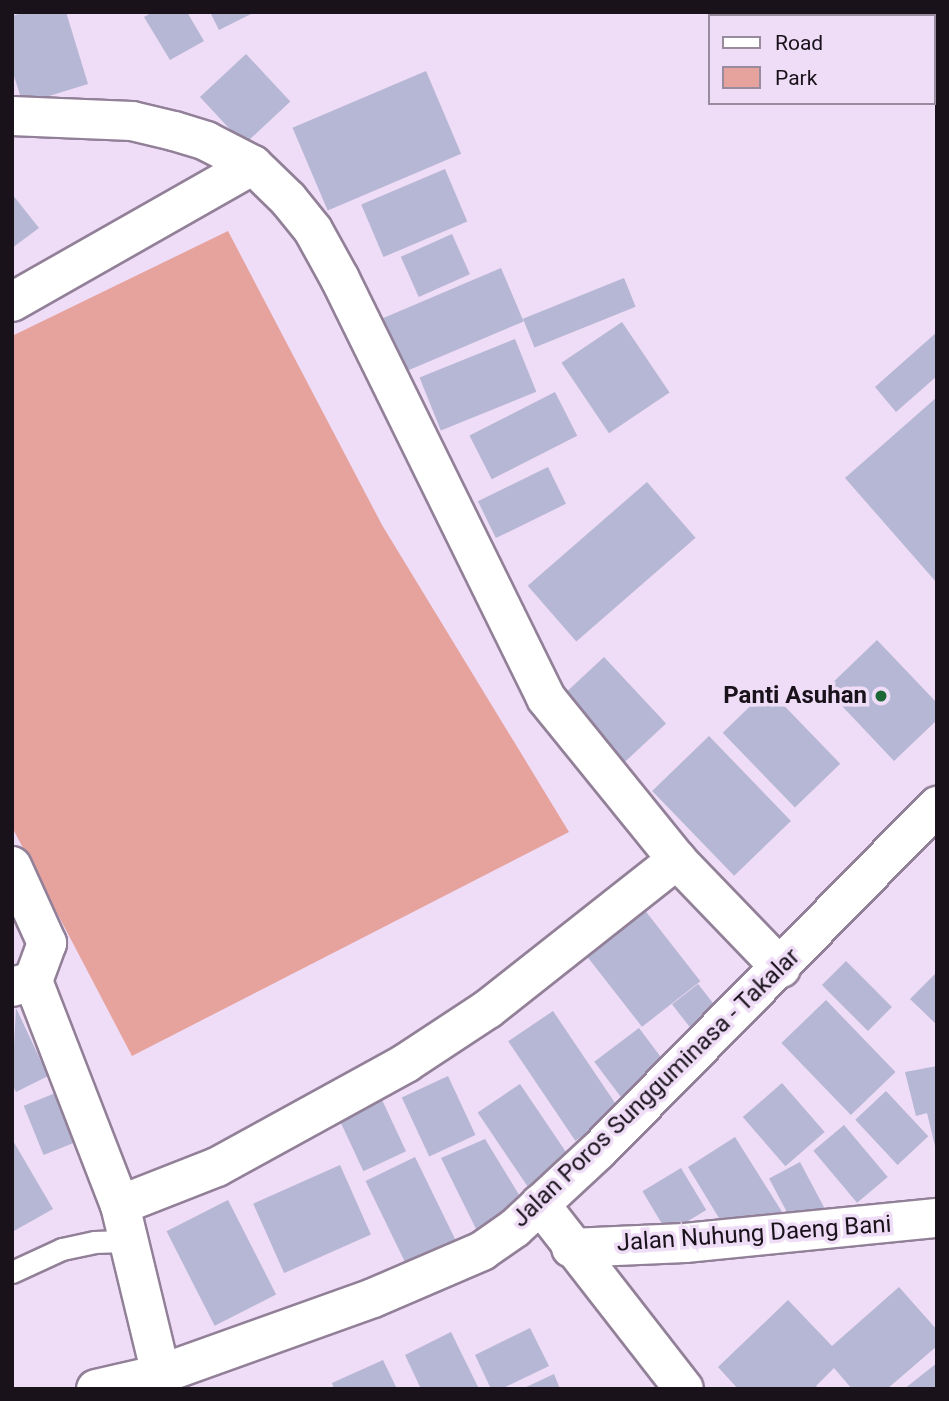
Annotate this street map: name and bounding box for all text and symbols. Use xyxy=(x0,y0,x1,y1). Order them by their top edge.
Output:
legend xyxy=(708,14,935,105)
text: Road xyxy=(775,31,823,55)
text: Park xyxy=(775,66,817,90)
place label: Panti Asuhan xyxy=(723,682,867,710)
marker: Panti Asuhan xyxy=(873,688,889,704)
street label: Jalan Poros Sungguminasa - Takalar xyxy=(506,942,806,1234)
street label: Jalan Nuhung Daeng Bani xyxy=(616,1210,892,1258)

